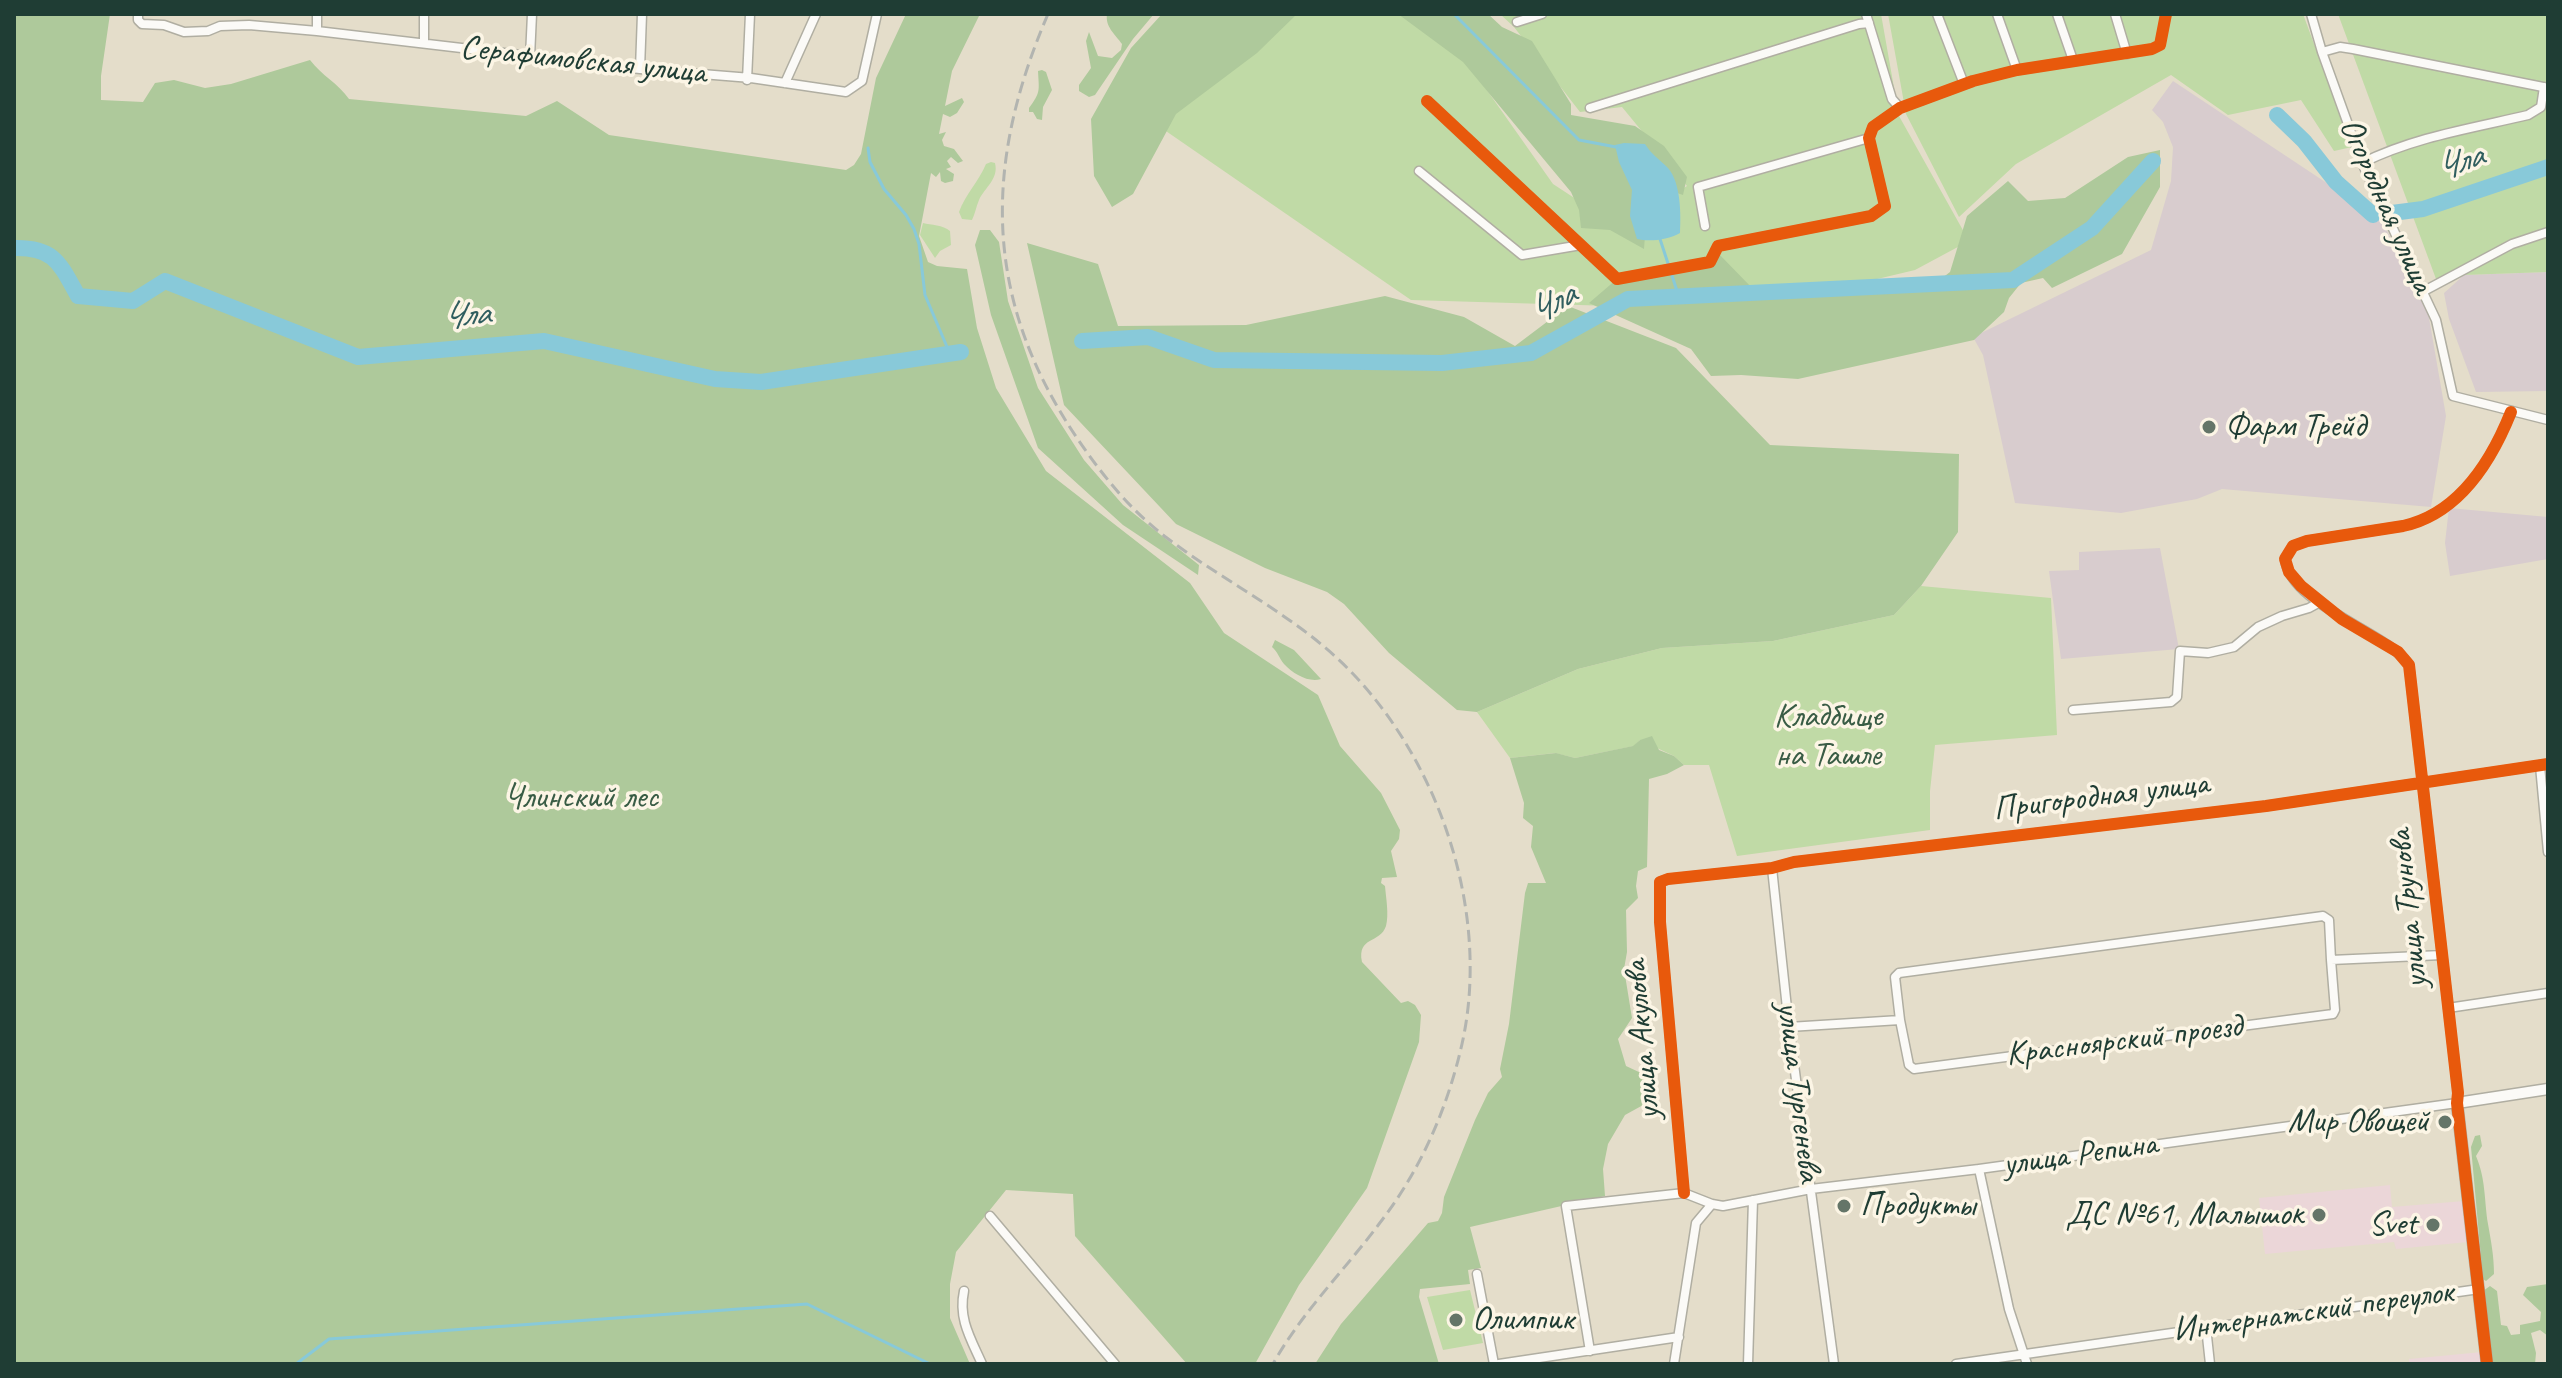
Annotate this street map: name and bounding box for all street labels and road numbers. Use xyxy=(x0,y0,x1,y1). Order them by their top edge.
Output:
street label: Серафимовская улица xyxy=(458,28,708,94)
street label: Огородная улица xyxy=(2329,112,2443,300)
street label: Пригородная улица xyxy=(1991,764,2211,830)
street label: улица Трунова xyxy=(2380,827,2438,991)
street label: улица Акулова xyxy=(1616,958,1670,1122)
street label: улица Тургенева xyxy=(1767,1000,1829,1184)
street label: Красноярский проезд xyxy=(2004,1006,2244,1076)
street label: улица Репина xyxy=(2000,1124,2160,1186)
street label: Интернатский переулок xyxy=(2170,1272,2456,1352)

